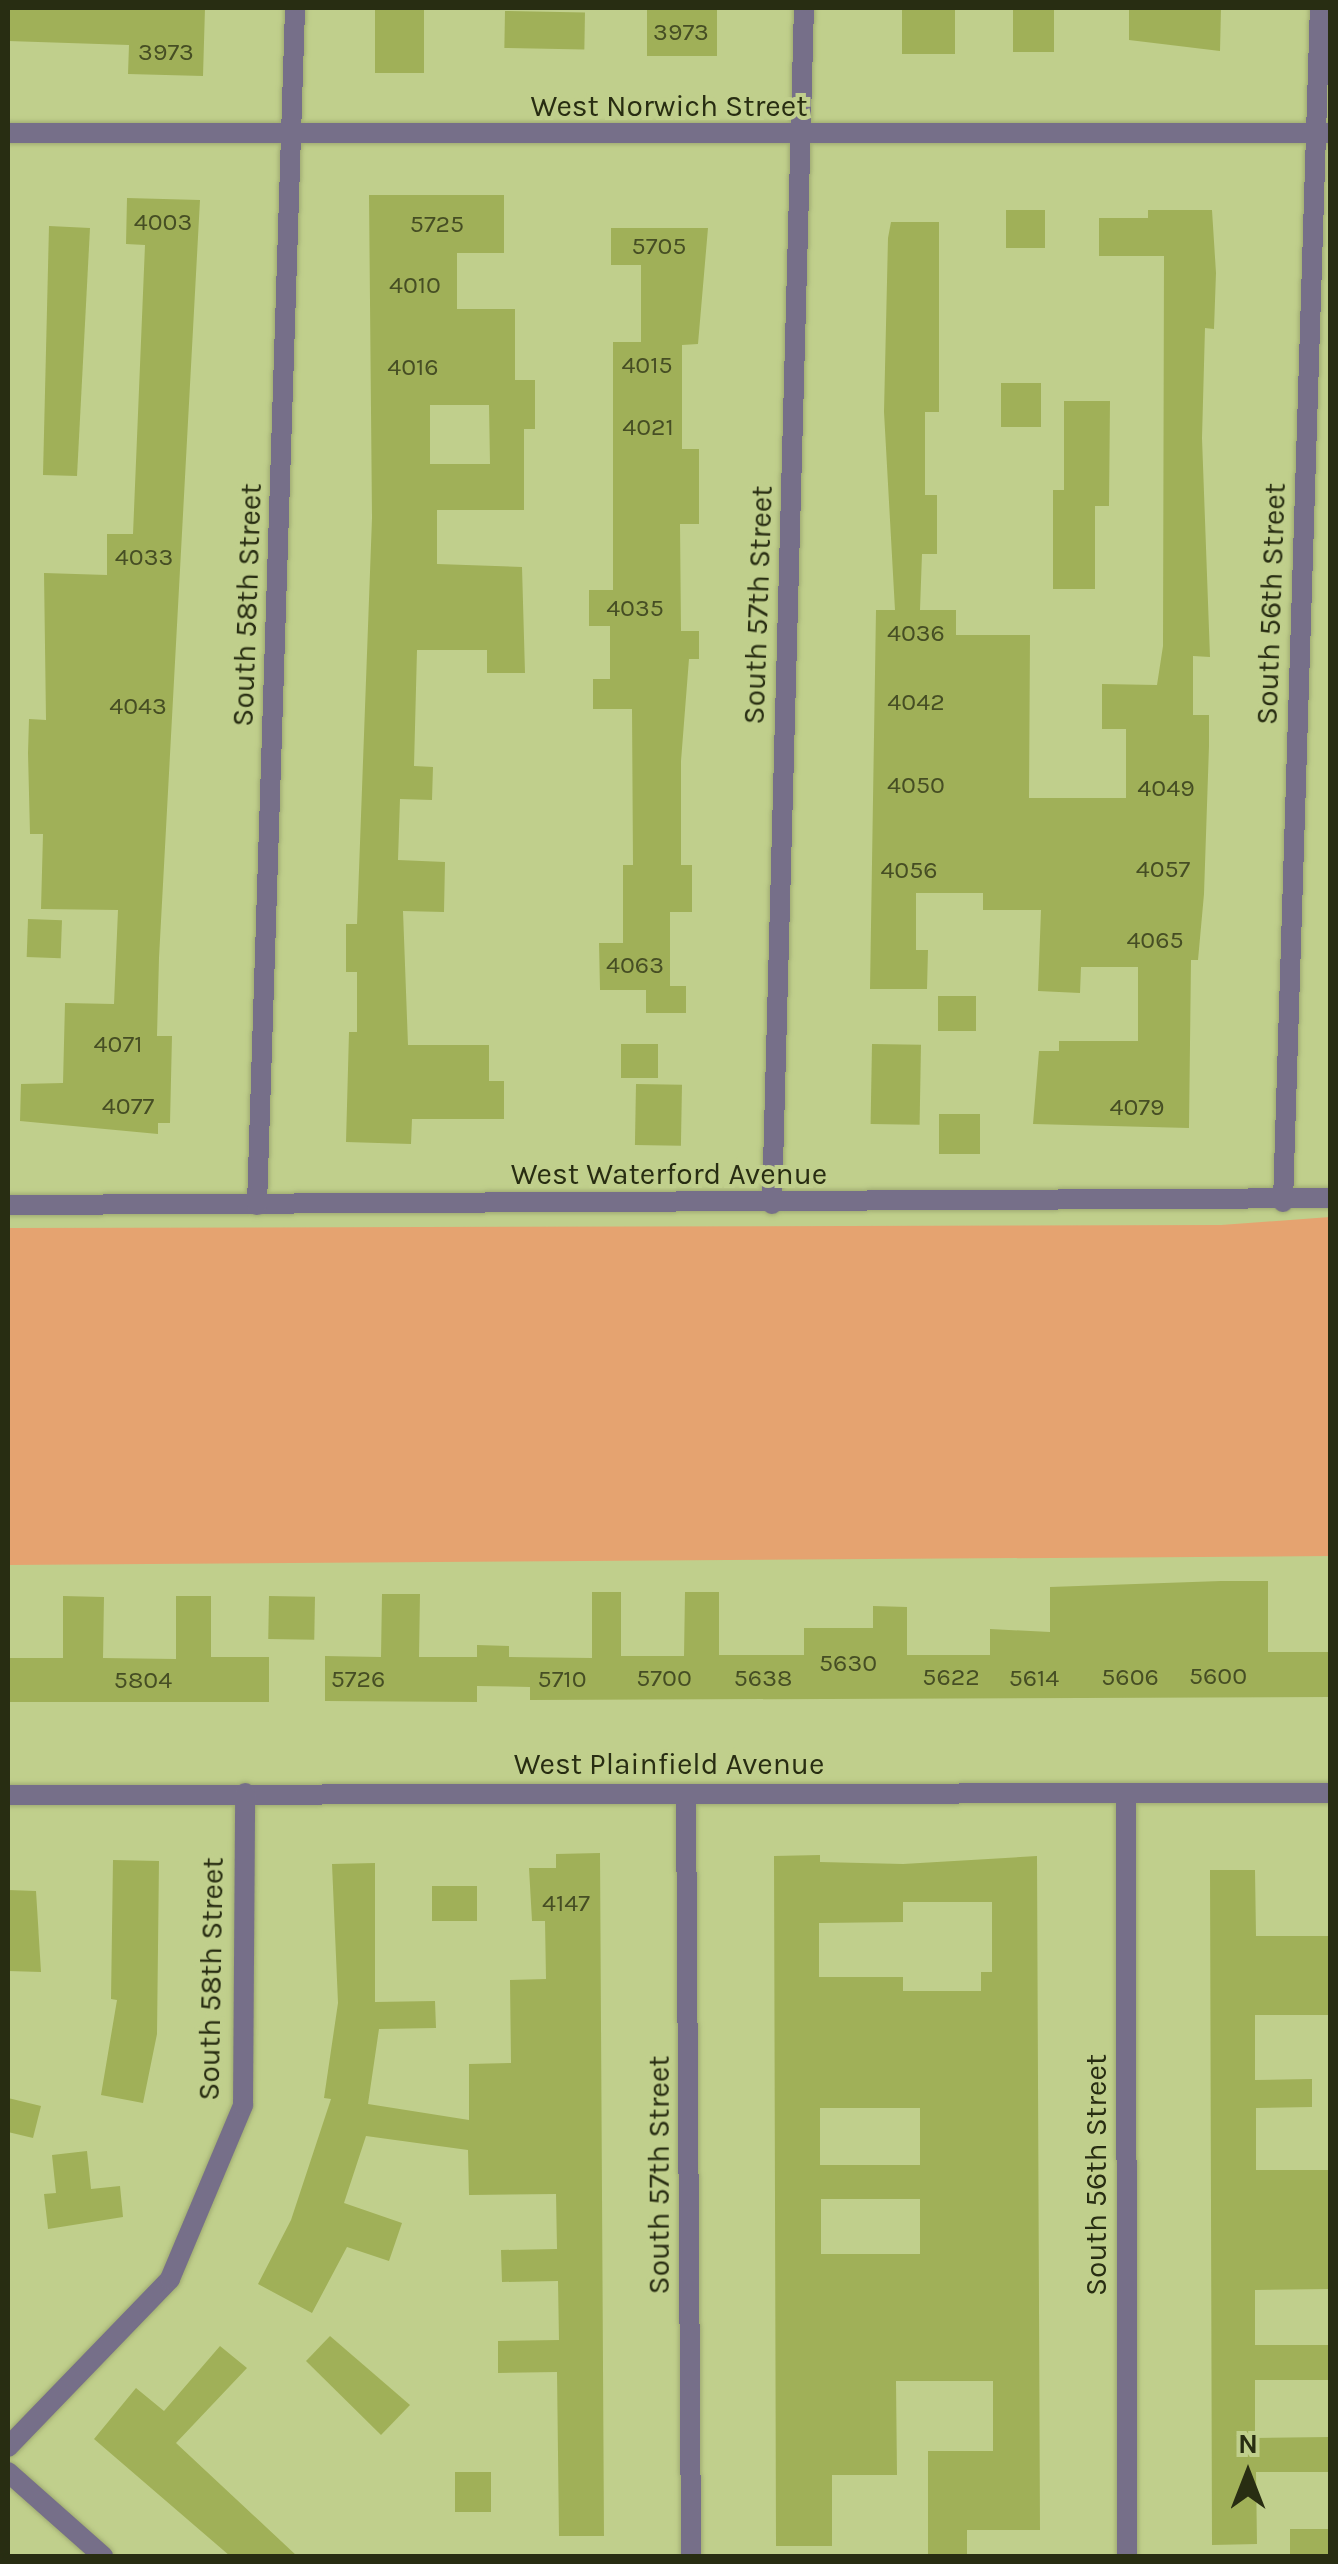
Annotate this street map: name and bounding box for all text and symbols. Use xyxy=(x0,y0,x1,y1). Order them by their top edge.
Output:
house number: 3973 xyxy=(653,17,709,47)
house number: 3973 xyxy=(138,37,194,67)
street label: West Norwich Street xyxy=(531,88,807,124)
house number: 4003 xyxy=(134,207,192,237)
house number: 5725 xyxy=(410,209,464,239)
house number: 5705 xyxy=(632,231,686,261)
house number: 4010 xyxy=(389,270,441,300)
house number: 4015 xyxy=(621,350,673,380)
house number: 4016 xyxy=(387,352,439,382)
house number: 4021 xyxy=(622,412,674,442)
street label: South 56th Street xyxy=(1249,482,1293,726)
street label: South 58th Street xyxy=(225,483,269,727)
street label: South 57th Street xyxy=(736,485,780,725)
house number: 4033 xyxy=(115,542,173,572)
house number: 4035 xyxy=(606,593,664,623)
house number: 4036 xyxy=(887,618,945,648)
house number: 4042 xyxy=(887,687,945,717)
house number: 4043 xyxy=(109,691,167,721)
house number: 4050 xyxy=(887,770,945,800)
house number: 4049 xyxy=(1137,773,1195,803)
house number: 4057 xyxy=(1136,854,1190,884)
house number: 4056 xyxy=(880,855,938,885)
house number: 4065 xyxy=(1126,925,1184,955)
house number: 4063 xyxy=(606,950,664,980)
house number: 4071 xyxy=(94,1029,142,1059)
house number: 4077 xyxy=(102,1091,154,1121)
house number: 4079 xyxy=(1109,1092,1165,1122)
street label: West Waterford Avenue xyxy=(511,1156,827,1192)
house number: 5630 xyxy=(819,1648,877,1678)
house number: 5600 xyxy=(1189,1661,1247,1691)
house number: 5622 xyxy=(922,1662,980,1692)
house number: 5606 xyxy=(1101,1662,1159,1692)
house number: 5700 xyxy=(636,1663,692,1693)
house number: 5638 xyxy=(734,1663,792,1693)
house number: 5614 xyxy=(1009,1663,1059,1693)
house number: 5726 xyxy=(331,1664,385,1694)
house number: 5710 xyxy=(538,1664,586,1694)
house number: 5804 xyxy=(114,1665,172,1695)
street label: West Plainfield Avenue xyxy=(514,1746,824,1782)
street label: South 58th Street xyxy=(191,1857,231,2101)
house number: 4147 xyxy=(542,1888,590,1918)
street label: South 56th Street xyxy=(1078,2054,1114,2296)
street label: South 57th Street xyxy=(641,2055,677,2295)
north arrow xyxy=(1198,2424,1298,2524)
text: N xyxy=(1238,2427,1258,2460)

